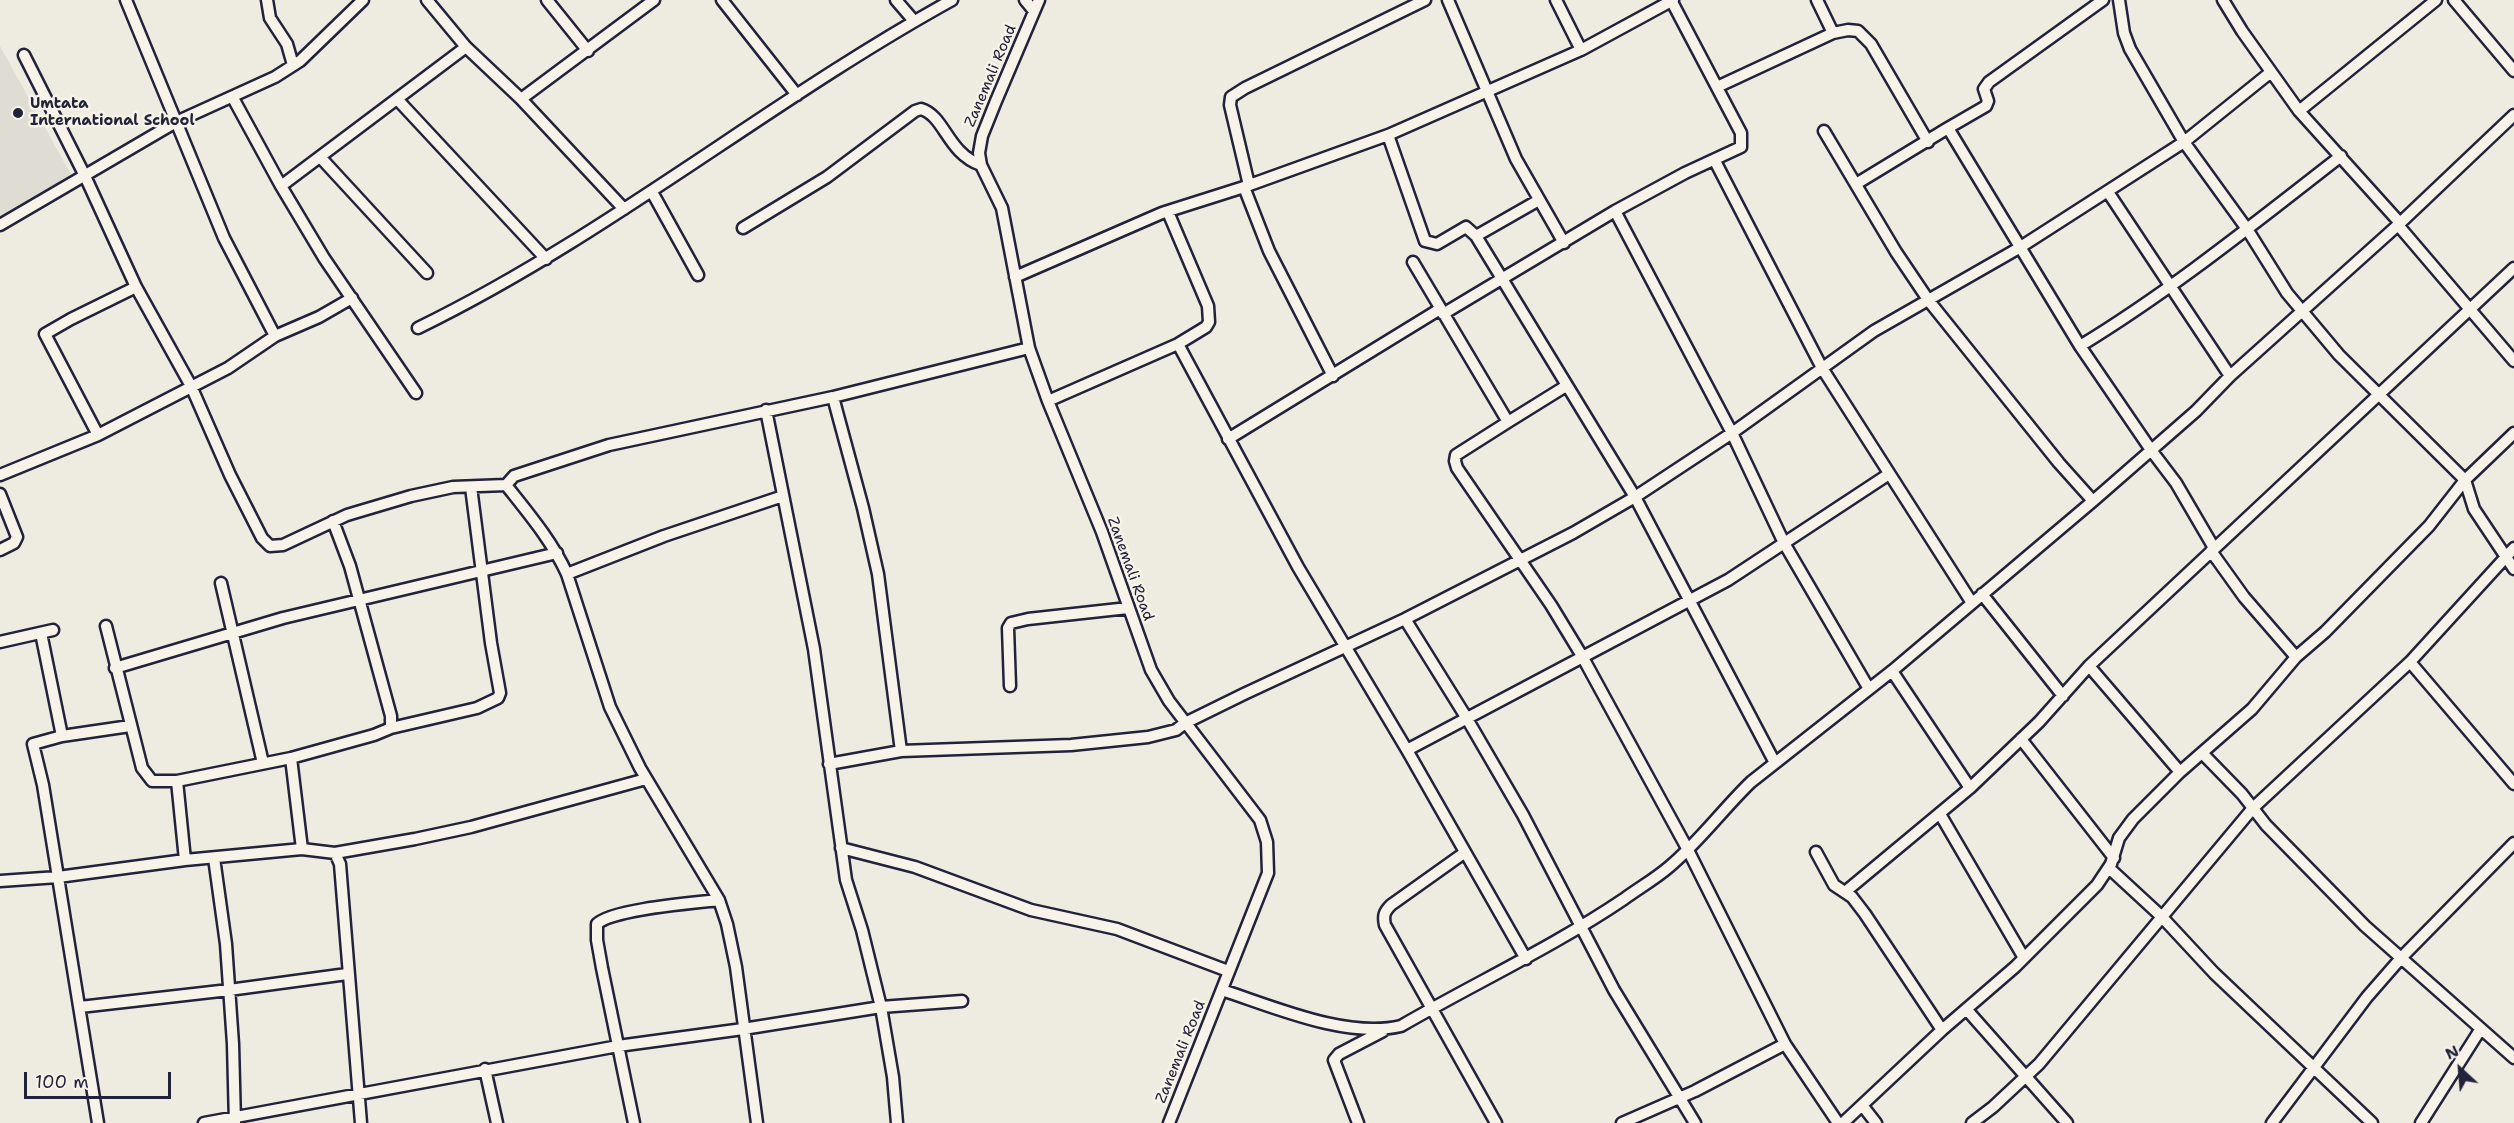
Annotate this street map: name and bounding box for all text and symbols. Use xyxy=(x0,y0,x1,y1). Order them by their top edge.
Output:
street label: Zanemali Road xyxy=(961,22,1021,130)
place label: Umtata International School xyxy=(30,95,195,130)
marker: Umtata International School xyxy=(11,106,25,120)
street label: Zanemali Road xyxy=(1103,515,1157,623)
street label: Zanemali Road xyxy=(1152,998,1210,1106)
north arrow xyxy=(2430,1039,2490,1099)
text: N xyxy=(2442,1040,2462,1065)
scale bar xyxy=(27,1060,174,1098)
text: 100 m xyxy=(35,1070,89,1094)

